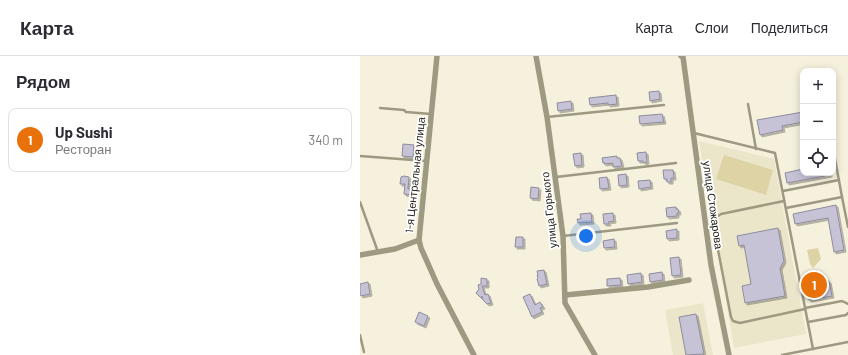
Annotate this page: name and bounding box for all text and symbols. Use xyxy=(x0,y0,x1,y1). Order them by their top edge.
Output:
text: Карта xyxy=(20,16,74,39)
text: Карта xyxy=(635,19,673,36)
text: Слои xyxy=(695,19,729,36)
text: Поделиться xyxy=(751,19,828,36)
map controls xyxy=(800,68,836,176)
button: + xyxy=(800,68,836,104)
text: Рядом xyxy=(16,71,71,91)
button: − xyxy=(800,104,836,140)
street label: 1-я Центральная улица xyxy=(402,115,427,234)
text: Up Sushi xyxy=(55,123,113,141)
text: 1 xyxy=(28,132,32,148)
text: 340 m xyxy=(308,132,343,148)
button: locate xyxy=(800,140,836,176)
text: Ресторан xyxy=(55,141,112,157)
street label: улица Стожарова xyxy=(701,160,726,251)
street label: улица Горького xyxy=(538,171,559,249)
your location xyxy=(576,226,596,246)
pin: 1 xyxy=(801,270,827,300)

